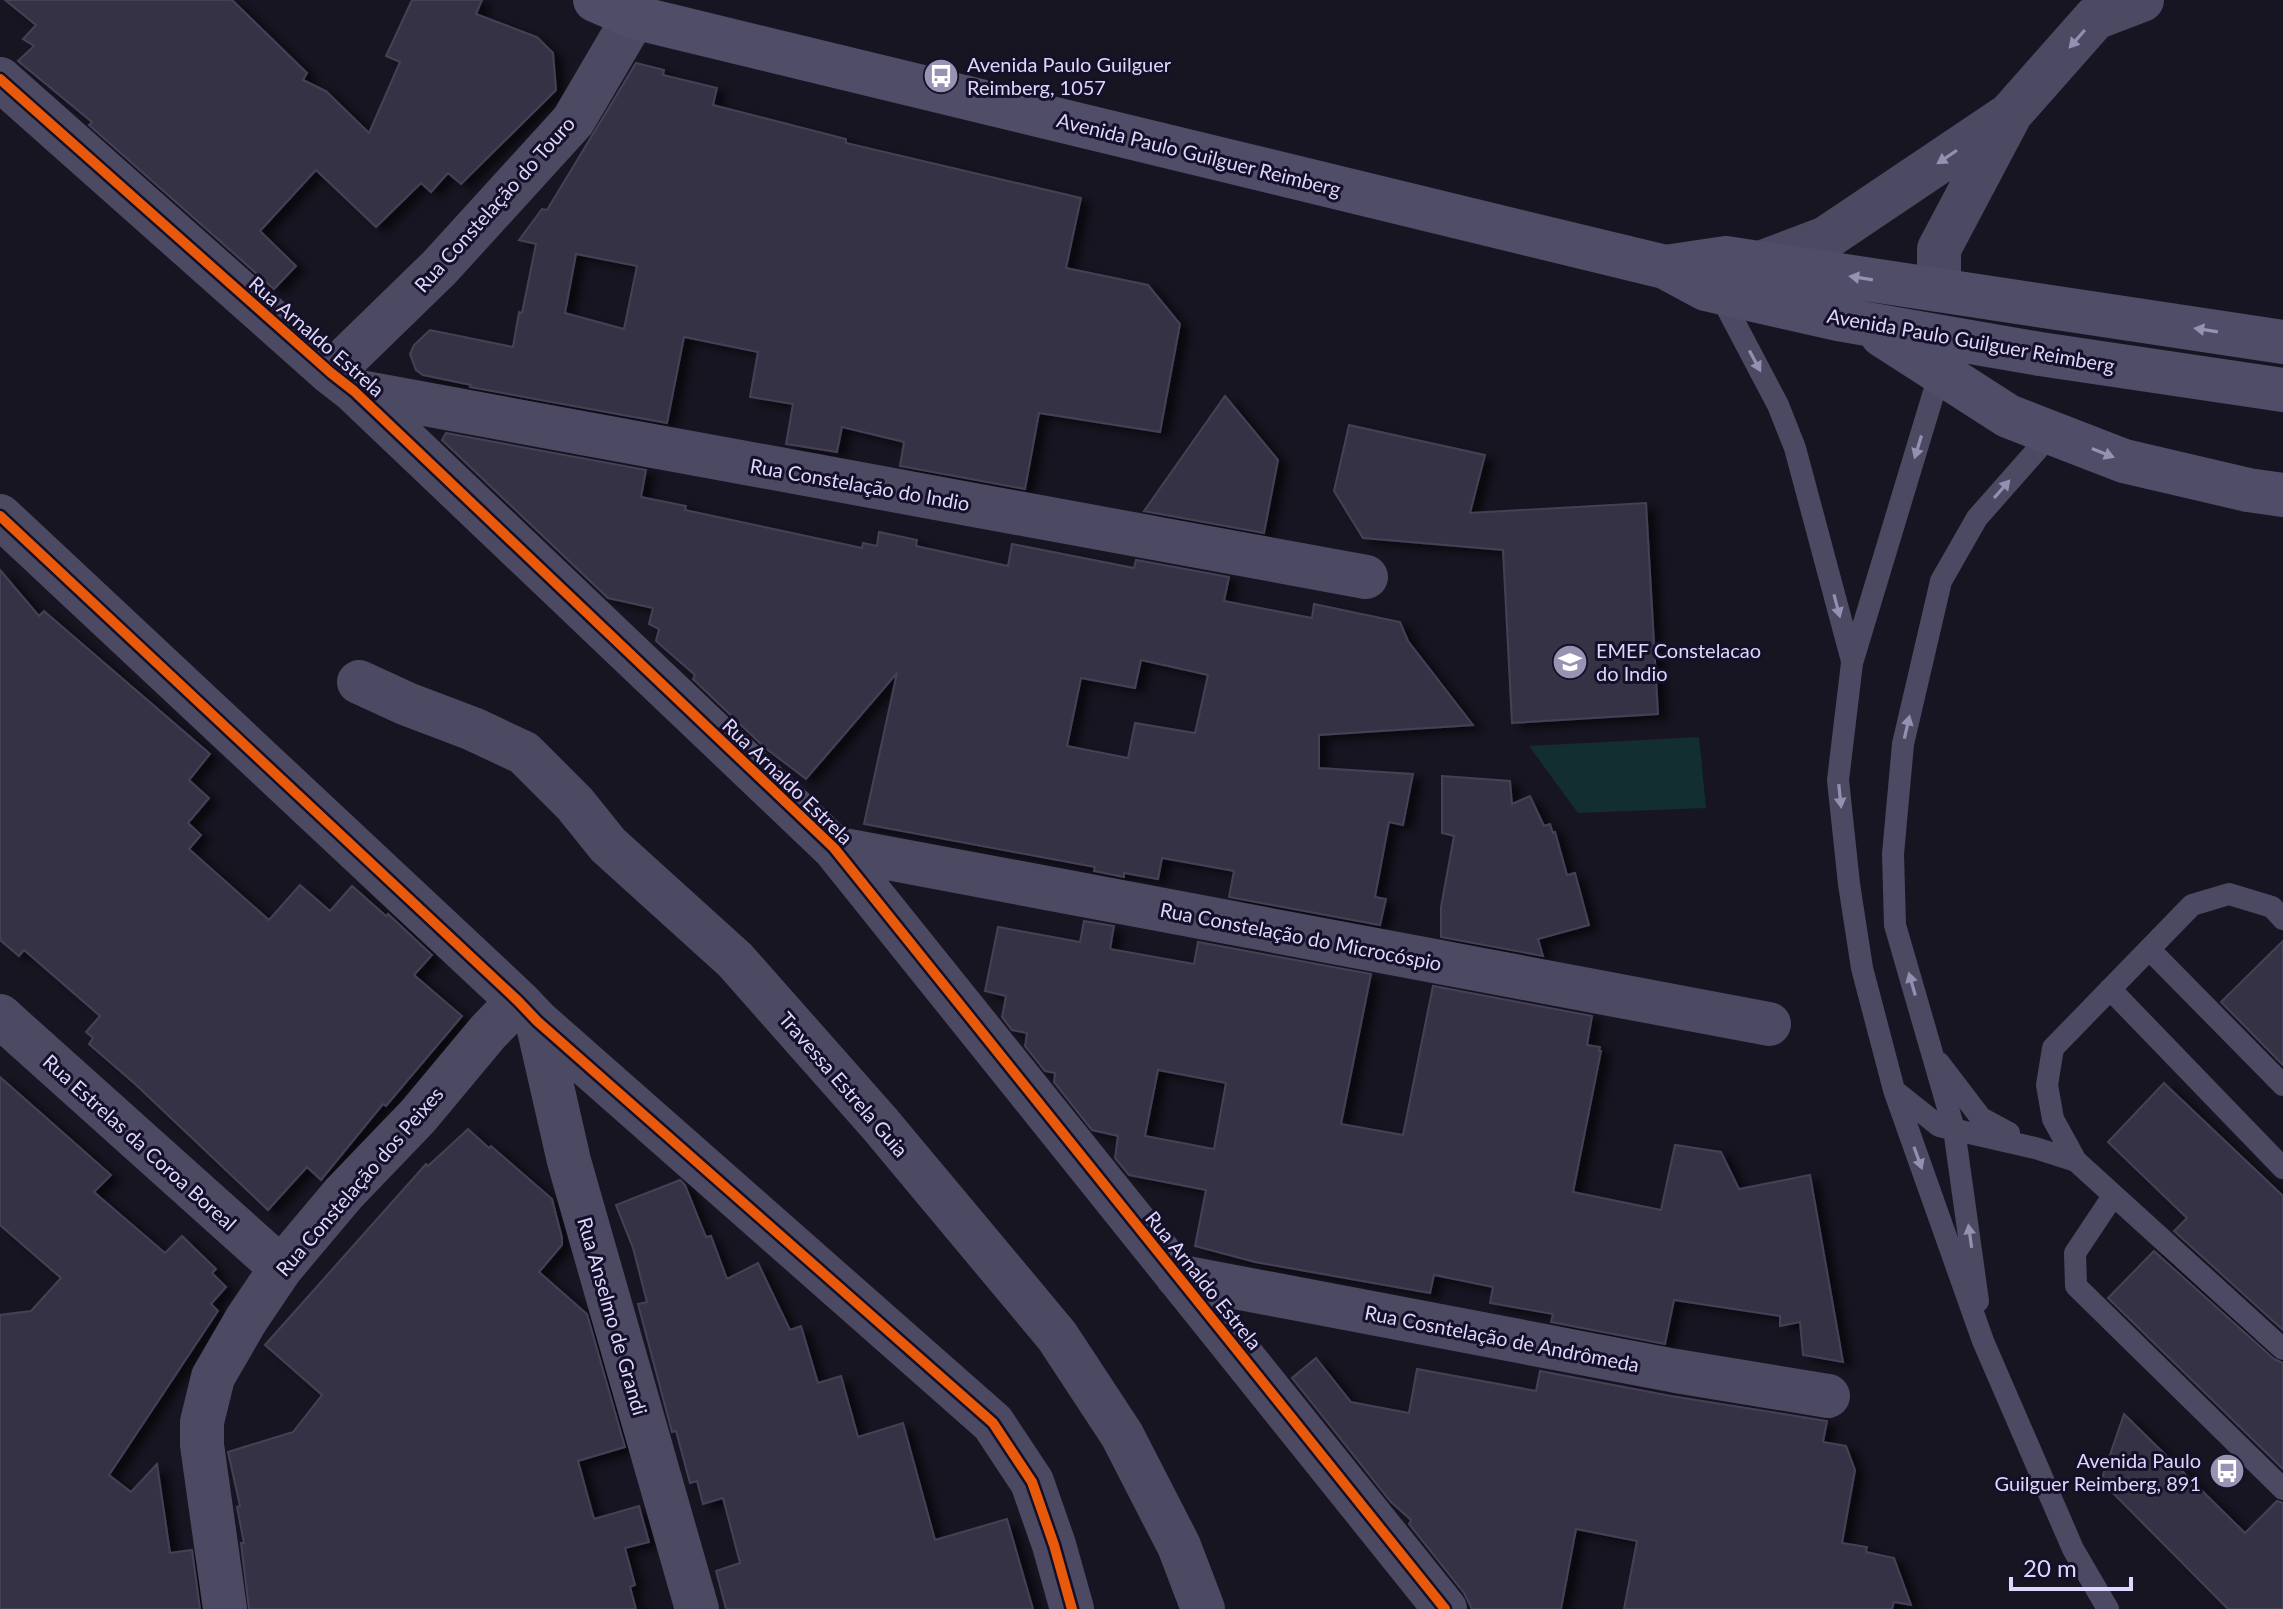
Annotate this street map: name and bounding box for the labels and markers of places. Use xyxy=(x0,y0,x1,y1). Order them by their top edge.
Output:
place label: Avenida Paulo Guilguer Reimberg, 1057 xyxy=(967,52,1172,99)
bus stop icon: Avenida Paulo Guilguer Reimberg, 1057 xyxy=(922,57,960,95)
place label: EMEF Constelacao do Indio xyxy=(1596,638,1761,685)
school or university icon: EMEF Constelacao do Indio xyxy=(1551,643,1589,681)
place label: Avenida Paulo Guilguer Reimberg, 891 xyxy=(1994,1448,2201,1495)
bus stop icon: Avenida Paulo Guilguer Reimberg, 891 xyxy=(2208,1452,2246,1490)

